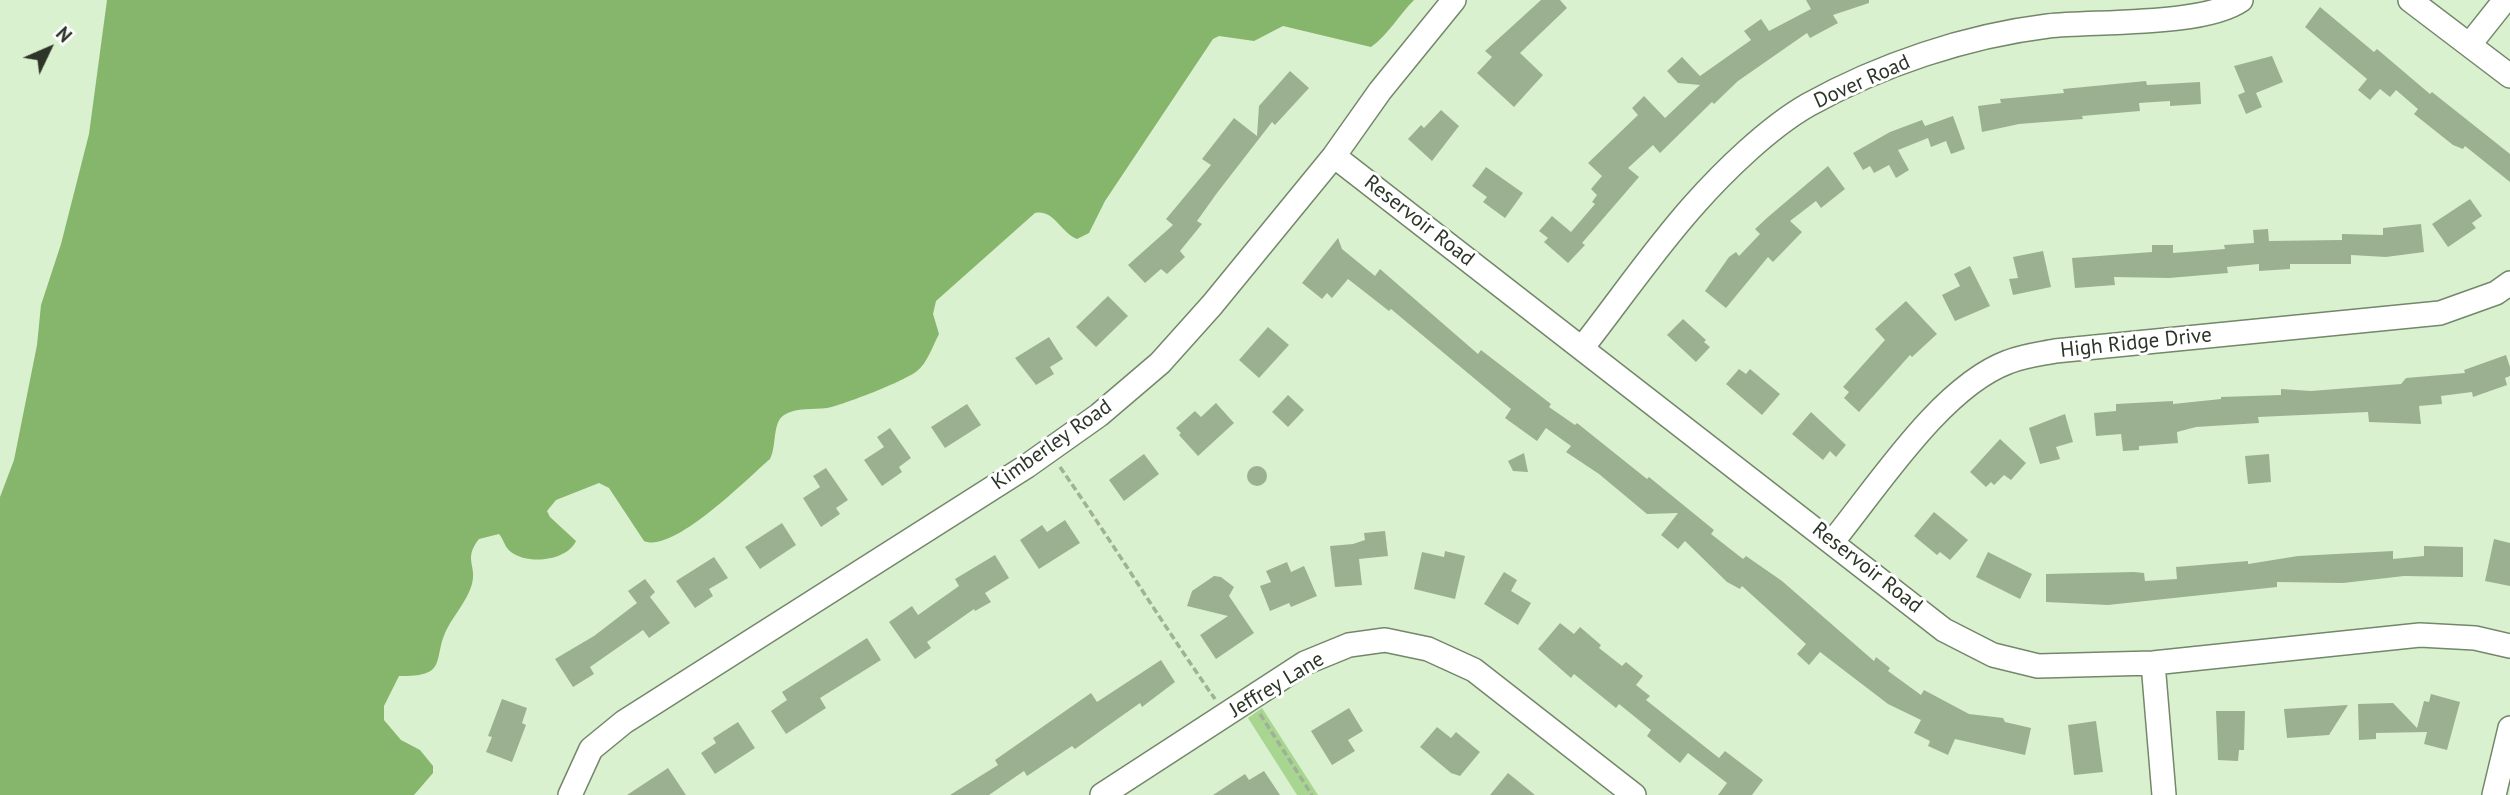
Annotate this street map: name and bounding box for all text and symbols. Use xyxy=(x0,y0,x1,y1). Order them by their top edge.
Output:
north arrow xyxy=(14,14,84,84)
text: N xyxy=(51,22,77,47)
street label: Dover Road xyxy=(1810,50,1914,114)
street label: Reservoir Road xyxy=(1359,170,1479,272)
street label: High Ridge Drive xyxy=(2059,323,2213,363)
street label: Kimberley Road xyxy=(987,394,1117,496)
street label: Reservoir Road xyxy=(1807,517,1927,619)
street label: Jeffrey Lane xyxy=(1225,647,1329,723)

